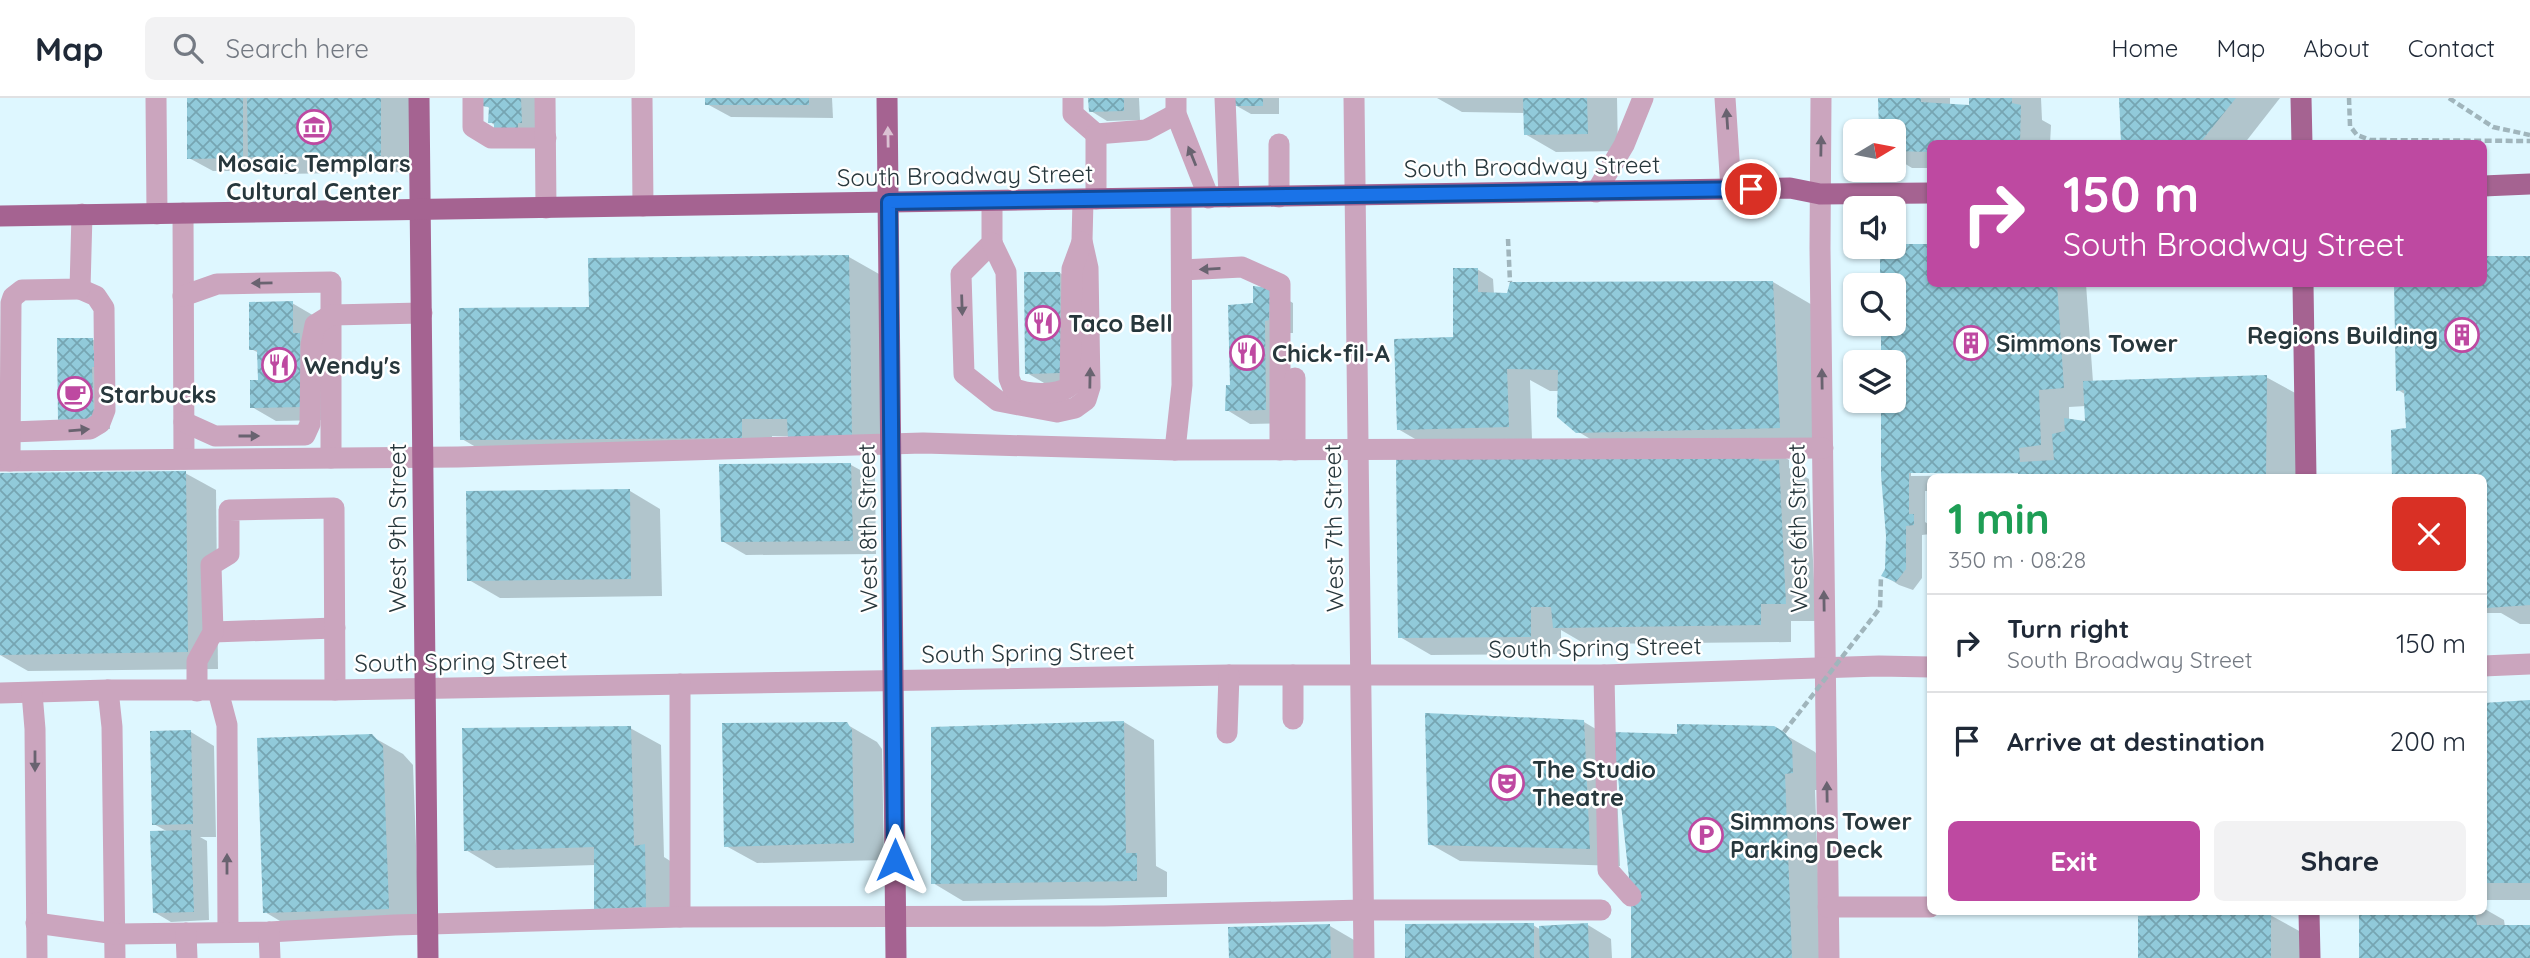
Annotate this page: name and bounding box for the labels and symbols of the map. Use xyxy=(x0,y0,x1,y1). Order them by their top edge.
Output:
museum icon: Mosaic Templars Cultural Center xyxy=(295,108,333,146)
one-way arrow xyxy=(1721,108,1732,130)
north arrow xyxy=(1843,119,1906,182)
one-way arrow xyxy=(882,125,893,147)
one-way arrow xyxy=(1815,135,1827,157)
one-way arrow xyxy=(1186,145,1197,166)
place label: Mosaic Templars Cultural Center xyxy=(217,148,411,206)
street label: South Broadway Street xyxy=(1404,149,1660,183)
street label: South Broadway Street xyxy=(837,158,1093,192)
pin xyxy=(1721,159,1781,219)
one-way arrow xyxy=(1199,263,1221,274)
one-way arrow xyxy=(251,277,273,289)
one-way arrow xyxy=(956,295,968,317)
restaurant icon: Taco Bell xyxy=(1024,304,1062,342)
place label: Taco Bell xyxy=(1068,308,1173,338)
building icon: Regions Building xyxy=(2443,316,2481,354)
place label: Regions Building xyxy=(2247,320,2438,350)
building icon: Simmons Tower xyxy=(1952,324,1990,362)
place label: Simmons Tower xyxy=(1996,328,2178,358)
restaurant icon: Chick-fil-A xyxy=(1228,334,1266,372)
place label: Chick-fil-A xyxy=(1272,338,1391,368)
restaurant icon: Wendy's xyxy=(260,346,298,384)
place label: Wendy's xyxy=(304,350,401,380)
one-way arrow xyxy=(1084,366,1095,388)
one-way arrow xyxy=(1816,368,1827,390)
cafe icon: Starbucks xyxy=(56,375,94,413)
place label: Starbucks xyxy=(100,379,216,409)
one-way arrow xyxy=(68,424,90,435)
one-way arrow xyxy=(238,430,260,442)
street label: West 9th Street xyxy=(382,443,412,613)
street label: West 8th Street xyxy=(851,443,883,613)
street label: West 7th Street xyxy=(1317,443,1349,613)
street label: West 6th Street xyxy=(1781,443,1813,613)
one-way arrow xyxy=(1818,590,1830,612)
street label: South Spring Street xyxy=(1488,630,1702,664)
street label: South Spring Street xyxy=(921,635,1135,669)
street label: South Spring Street xyxy=(354,644,568,678)
one-way arrow xyxy=(29,750,41,772)
place label: The Studio Theatre xyxy=(1532,754,1656,812)
theatre icon: The Studio Theatre xyxy=(1488,764,1526,802)
one-way arrow xyxy=(1821,781,1833,803)
place label: Simmons Tower Parking Deck xyxy=(1730,806,1912,864)
parking icon: Simmons Tower Parking Deck xyxy=(1687,816,1725,854)
position arrow xyxy=(858,823,932,897)
one-way arrow xyxy=(221,853,233,875)

